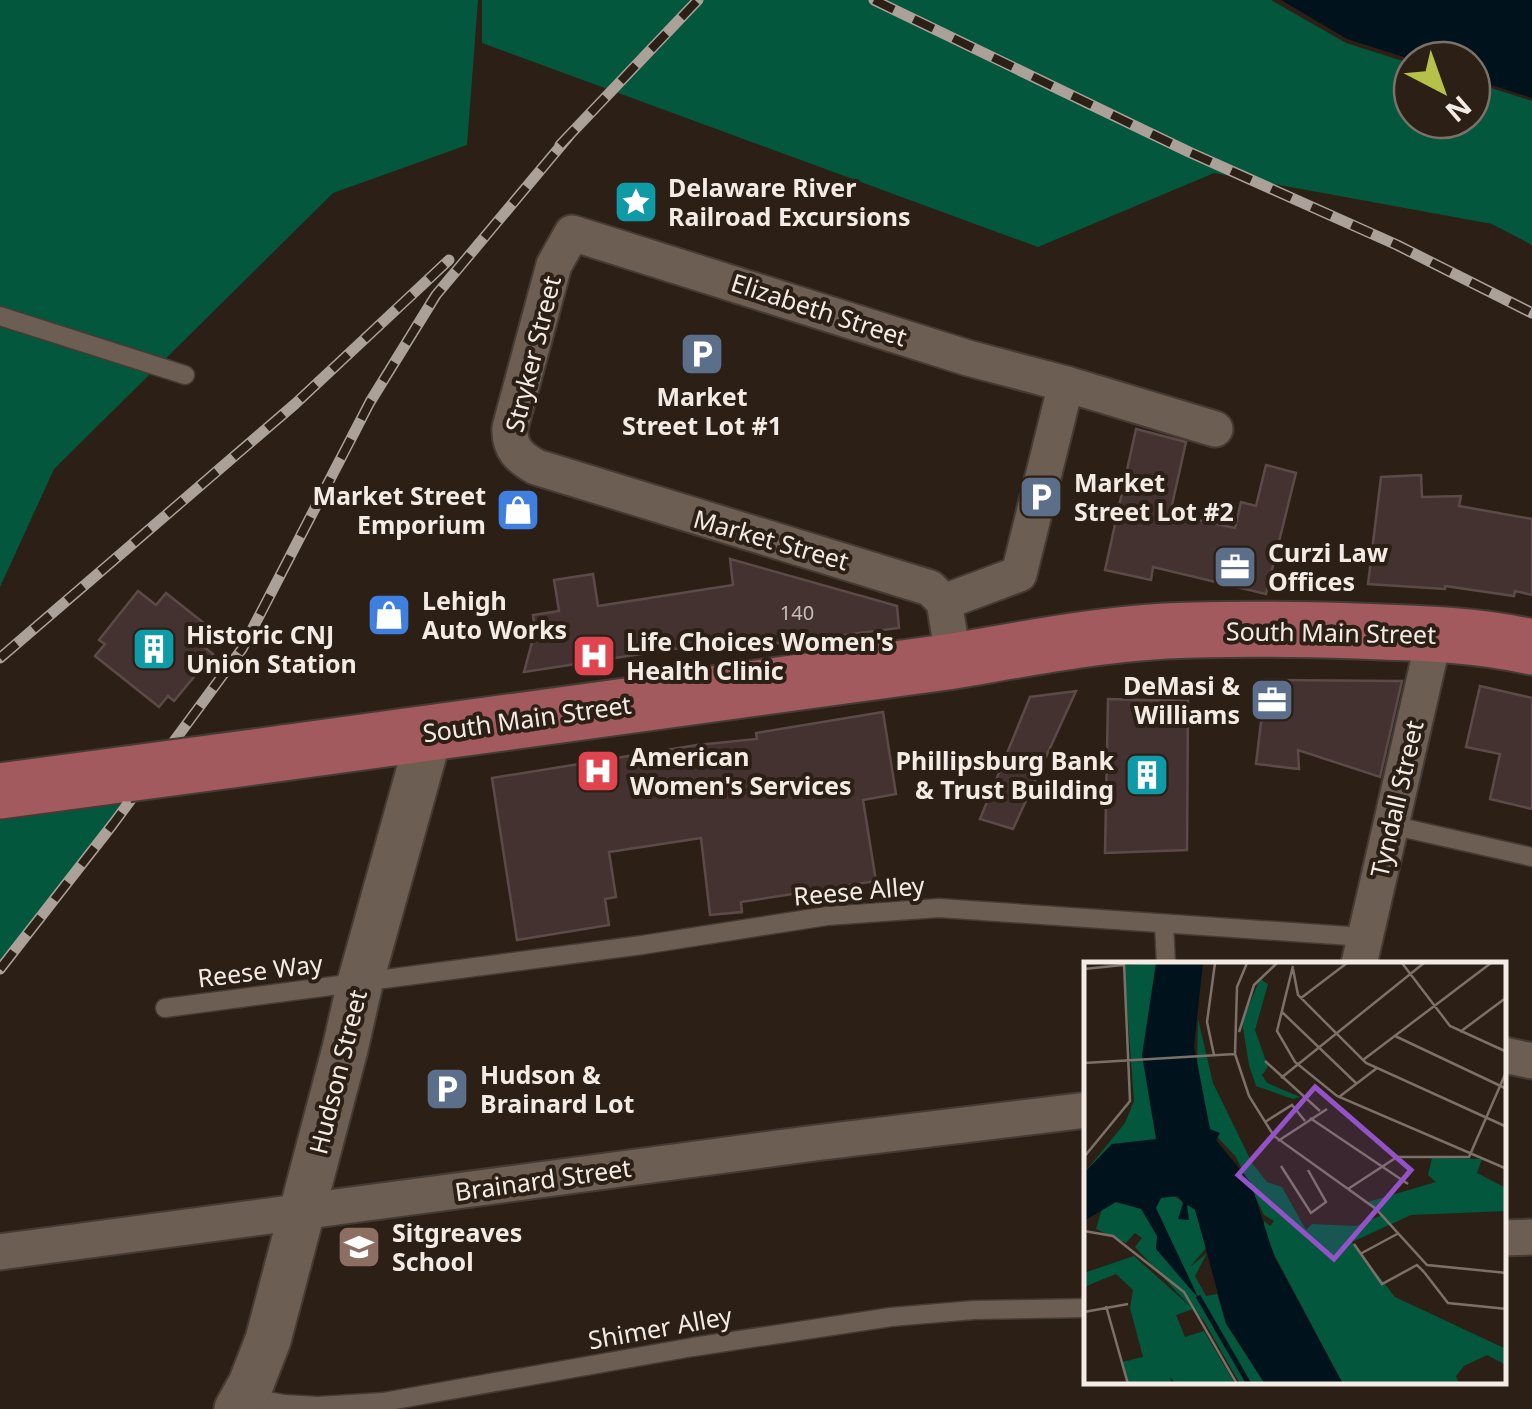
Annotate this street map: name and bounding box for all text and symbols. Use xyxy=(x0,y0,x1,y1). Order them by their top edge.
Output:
north arrow xyxy=(1392,40,1492,140)
text: N xyxy=(1438,88,1480,131)
place label: Delaware River Railroad Excursions xyxy=(668,170,911,233)
place icon: Delaware River Railroad Excursions xyxy=(613,179,659,225)
street label: Elizabeth Street xyxy=(727,265,912,353)
street label: Stryker Street xyxy=(496,272,568,435)
parking icon: Market Street Lot #1 xyxy=(679,331,725,377)
place label: Market Street Lot #1 xyxy=(622,379,782,442)
place label: Market Street Lot #2 xyxy=(1074,465,1234,528)
parking icon: Market Street Lot #2 xyxy=(1018,474,1064,520)
place label: Market Street Emporium xyxy=(312,478,486,541)
shop icon: Market Street Emporium xyxy=(495,487,541,533)
street label: Market Street xyxy=(690,501,853,577)
place label: Curzi Law Offices xyxy=(1268,535,1389,598)
office icon: Curzi Law Offices xyxy=(1212,544,1258,590)
place label: Lehigh Auto Works xyxy=(422,583,567,646)
shop icon: Lehigh Auto Works xyxy=(366,592,412,638)
house number: 140 xyxy=(780,599,814,626)
street label: South Main Street xyxy=(1226,613,1436,651)
place label: Historic CNJ Union Station xyxy=(186,617,357,680)
place label: Life Choices Women's Health Clinic xyxy=(626,624,894,687)
building icon: Historic CNJ Union Station xyxy=(131,626,177,672)
hospital icon: Life Choices Women's Health Clinic xyxy=(571,633,617,679)
place label: DeMasi & Williams xyxy=(1123,668,1240,731)
office icon: DeMasi & Williams xyxy=(1249,677,1295,723)
street label: South Main Street xyxy=(420,687,633,749)
street label: Tyndall Street xyxy=(1361,717,1431,881)
place label: American Women's Services xyxy=(630,739,852,802)
place label: Phillipsburg Bank & Trust Building xyxy=(895,743,1114,806)
hospital icon: American Women's Services xyxy=(575,748,621,794)
building icon: Phillipsburg Bank & Trust Building xyxy=(1124,752,1170,798)
street label: Reese Alley xyxy=(792,867,926,913)
street label: Reese Way xyxy=(195,945,325,995)
inset map xyxy=(1084,962,1507,1384)
street label: Hudson Street xyxy=(300,986,374,1157)
place label: Hudson & Brainard Lot xyxy=(480,1057,635,1120)
parking icon: Hudson & Brainard Lot xyxy=(424,1066,470,1112)
street label: Brainard Street xyxy=(453,1150,633,1208)
place label: Sitgreaves School xyxy=(392,1215,522,1278)
school or university icon: Sitgreaves School xyxy=(336,1224,382,1270)
street label: Shimer Alley xyxy=(585,1298,734,1356)

